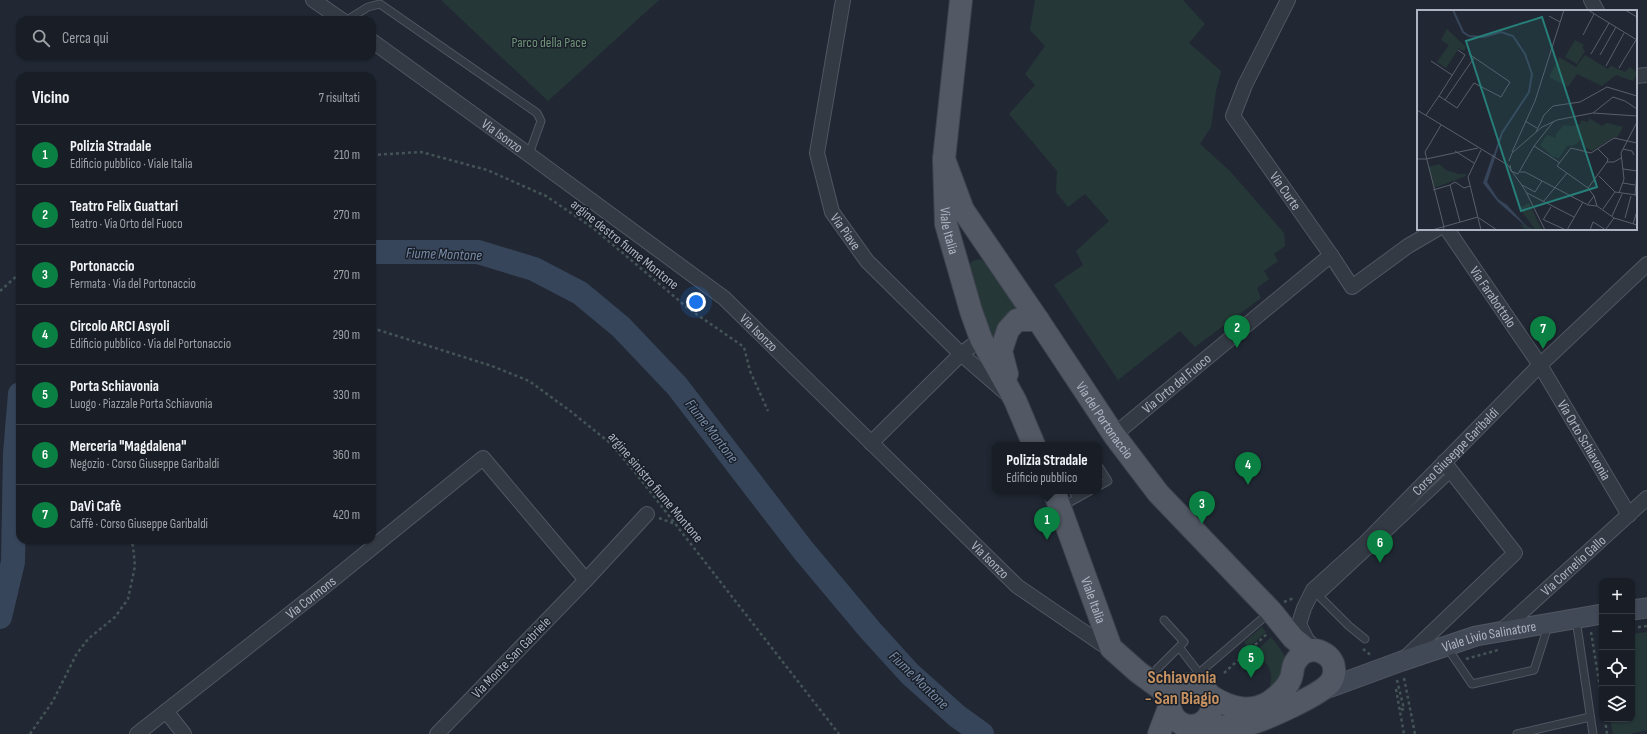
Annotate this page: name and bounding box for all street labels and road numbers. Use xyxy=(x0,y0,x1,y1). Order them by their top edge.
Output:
street label: Via Isonzo xyxy=(478,115,526,157)
street label: Via Curte xyxy=(1266,169,1305,214)
street label: argine destro fiume Montone xyxy=(567,196,682,293)
street label: Viale Italia xyxy=(936,207,962,256)
street label: Via Piave xyxy=(827,210,864,254)
street label: Via Farabottolo xyxy=(1466,263,1520,331)
street label: Via Isonzo xyxy=(736,310,782,355)
street label: Via Orto del Fuoco xyxy=(1139,350,1215,417)
street label: Via del Portonaccio xyxy=(1072,379,1137,462)
street label: Via Orto Schiavonia xyxy=(1554,397,1614,484)
street label: Corso Giuseppe Garibaldi xyxy=(1409,404,1502,499)
street label: argine sinistro fiume Montone xyxy=(604,429,707,546)
street label: Via Cornelio Gallo xyxy=(1538,532,1610,599)
street label: Via Isonzo xyxy=(967,537,1013,583)
street label: Via Cormons xyxy=(283,573,339,623)
street label: Viale Italia xyxy=(1077,575,1109,626)
street label: Via Monte San Gabriele xyxy=(468,613,555,702)
street label: Viale Livio Salinatore xyxy=(1440,618,1538,656)

